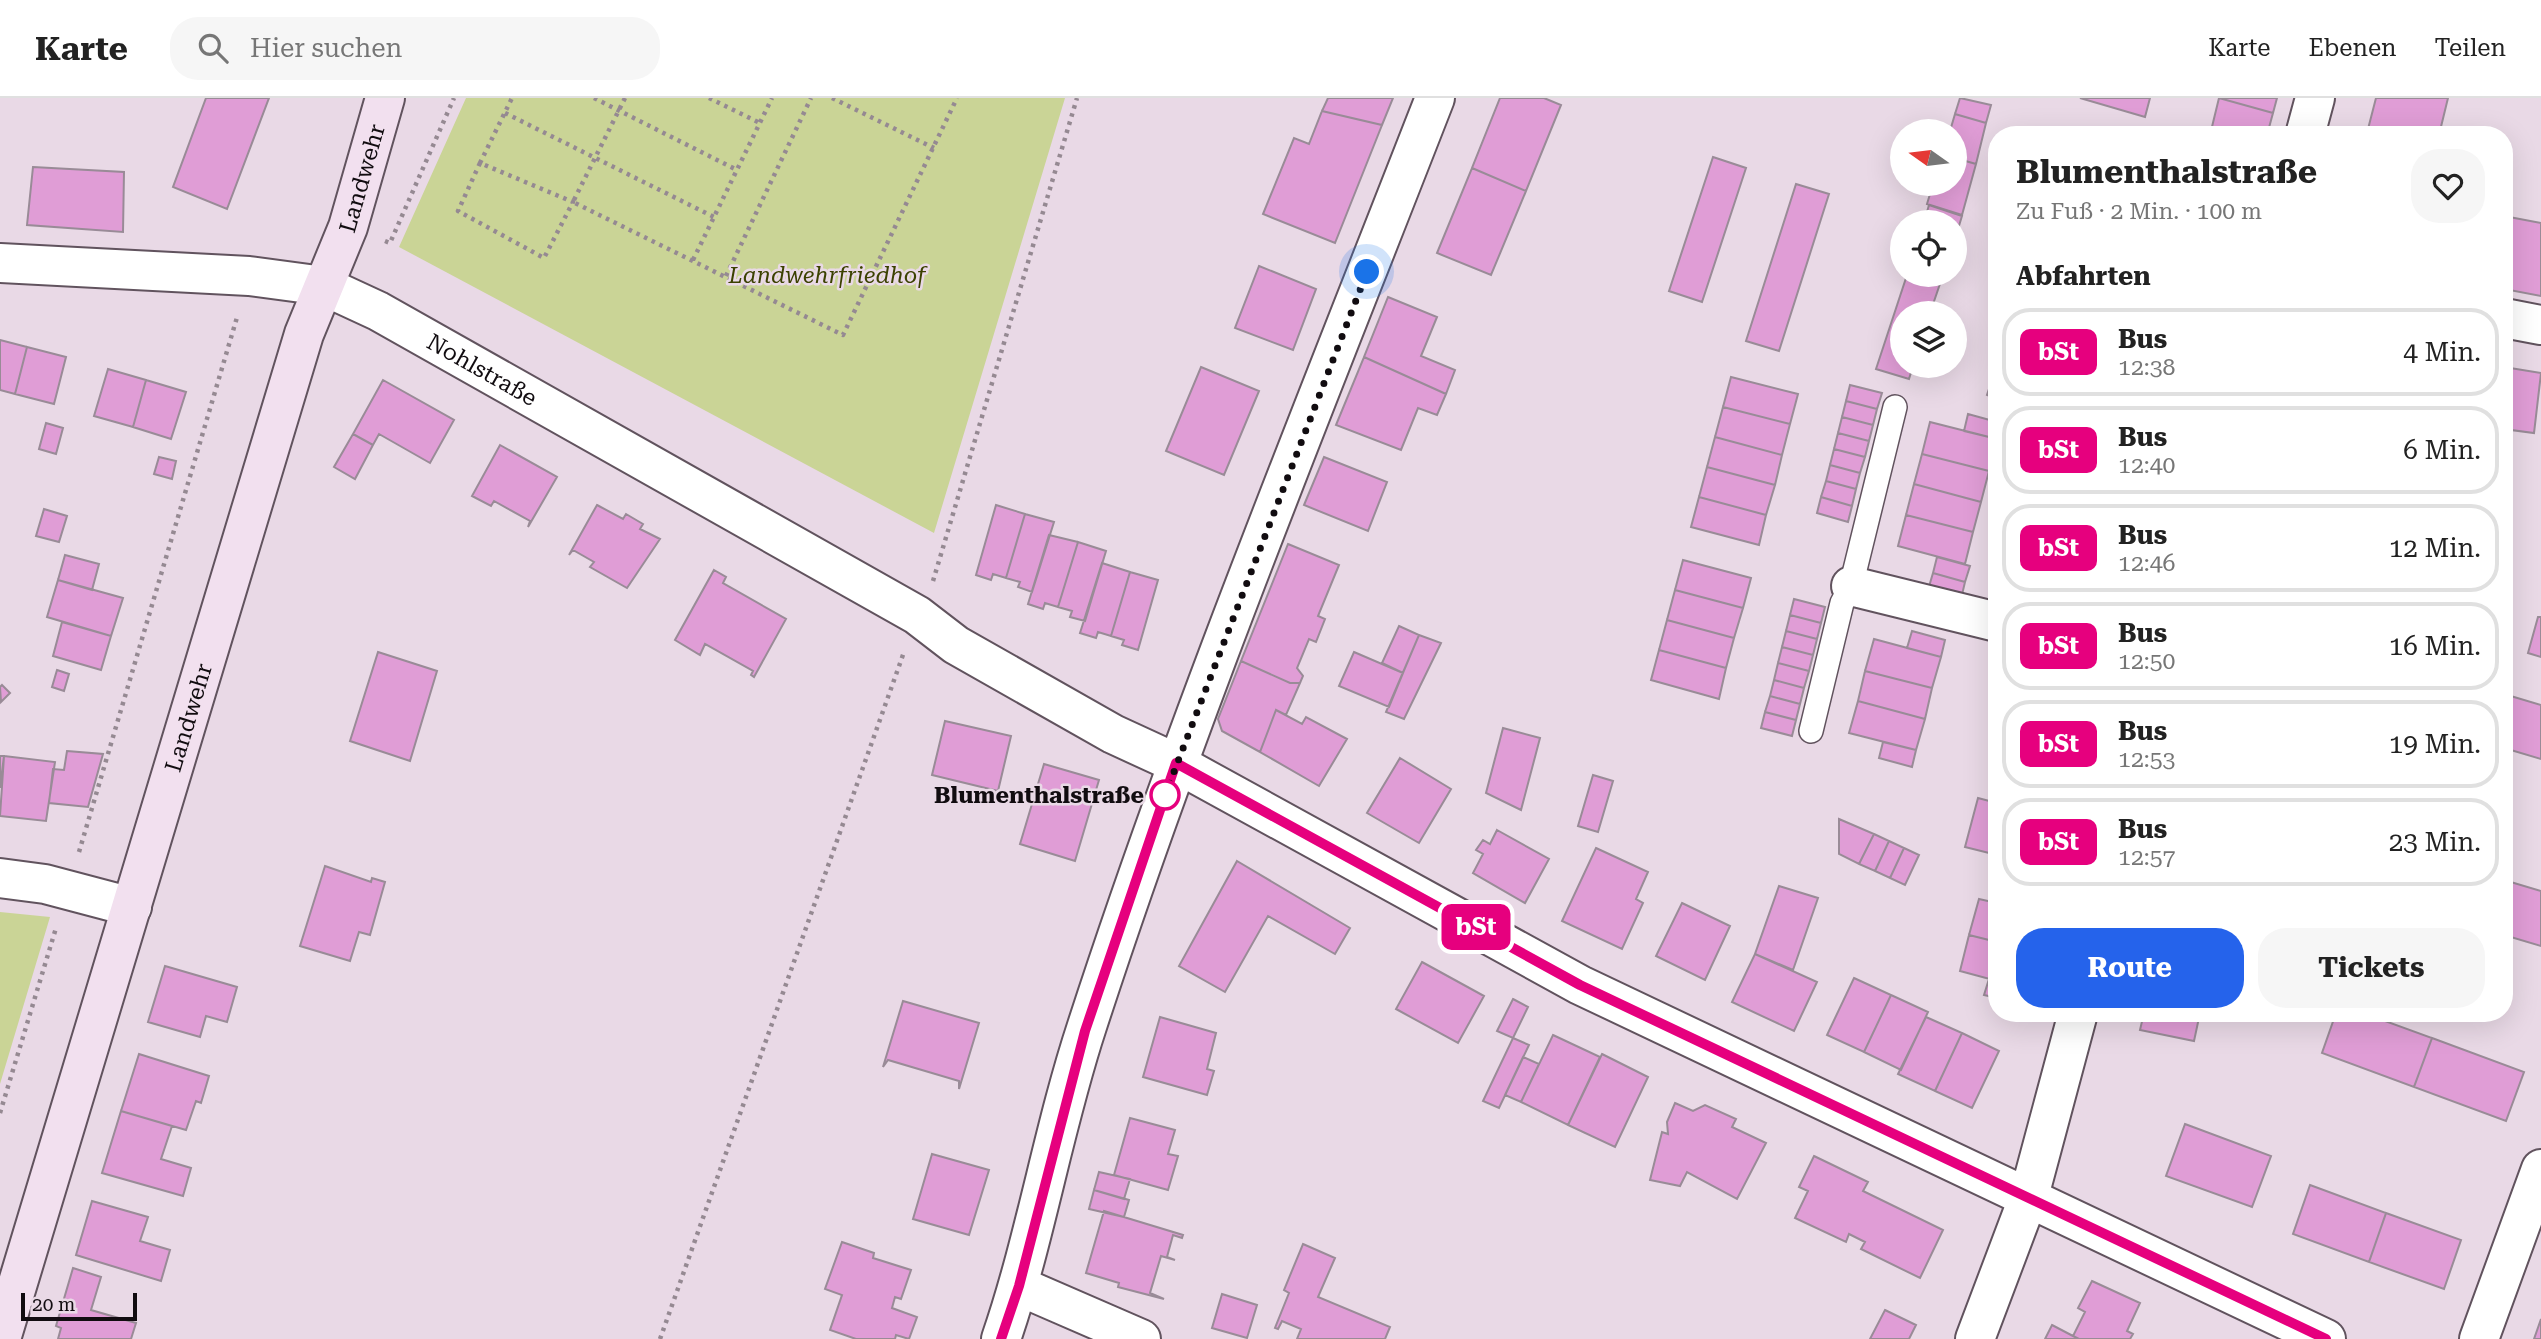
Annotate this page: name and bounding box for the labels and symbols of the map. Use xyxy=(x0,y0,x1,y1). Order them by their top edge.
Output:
north arrow xyxy=(1890,119,1967,196)
street label: Landwehr xyxy=(334,121,391,236)
your location xyxy=(1349,254,1384,289)
park label: Landwehrfriedhof xyxy=(727,262,928,289)
street label: Nohlstraße xyxy=(422,328,542,412)
street label: Landwehr xyxy=(160,660,218,775)
marker: Blumenthalstraße xyxy=(1150,780,1180,810)
place label: Blumenthalstraße xyxy=(934,782,1144,809)
line badge: bSt xyxy=(1436,904,1516,950)
scale bar xyxy=(21,1290,136,1322)

